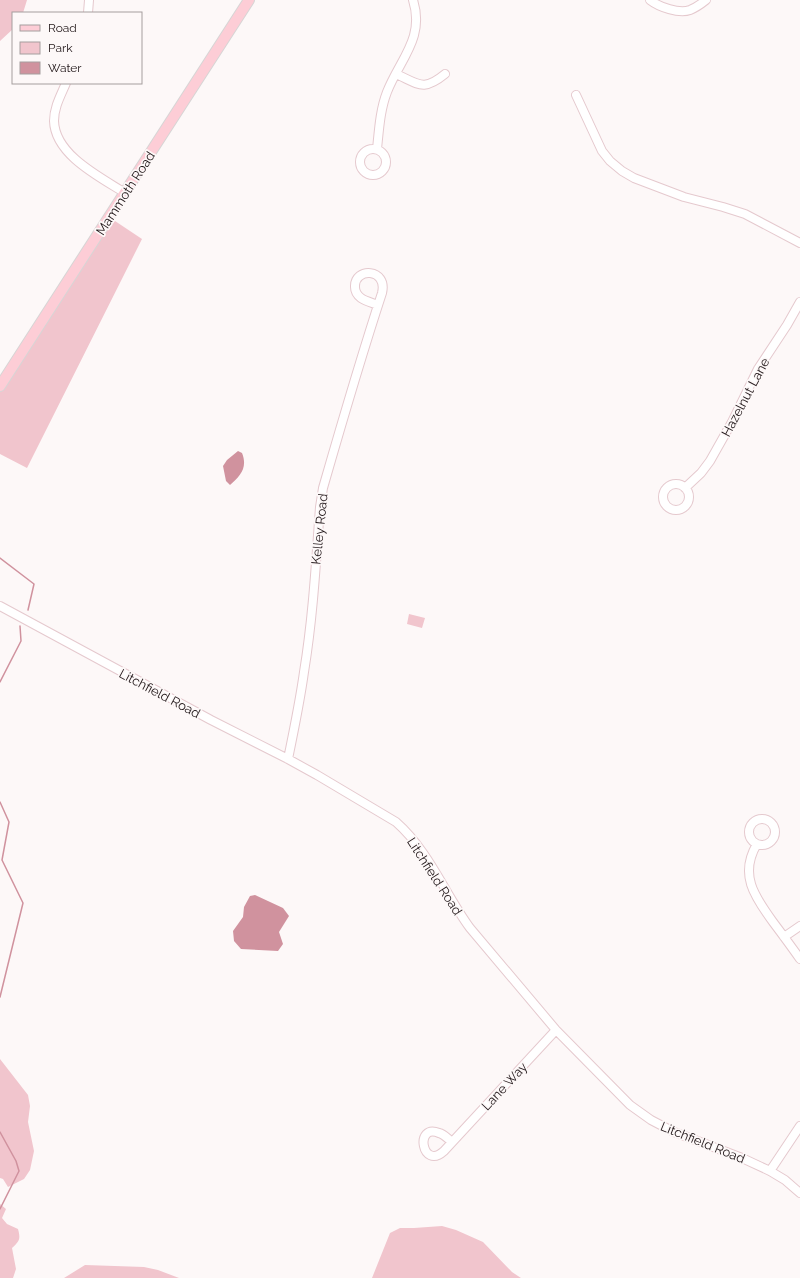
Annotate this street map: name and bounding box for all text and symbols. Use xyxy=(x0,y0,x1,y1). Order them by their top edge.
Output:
legend xyxy=(12,12,142,84)
text: Road xyxy=(48,21,77,35)
text: Park xyxy=(48,41,73,55)
text: Water xyxy=(48,61,82,75)
street label: Mammoth Road xyxy=(93,149,158,238)
street label: Hazelnut Lane xyxy=(718,355,773,439)
street label: Kelley Road xyxy=(308,493,331,565)
street label: Litchfield Road xyxy=(117,666,203,721)
street label: Litchfield Road xyxy=(404,835,465,918)
street label: Lane Way xyxy=(479,1059,530,1113)
street label: Litchfield Road xyxy=(658,1119,747,1166)

